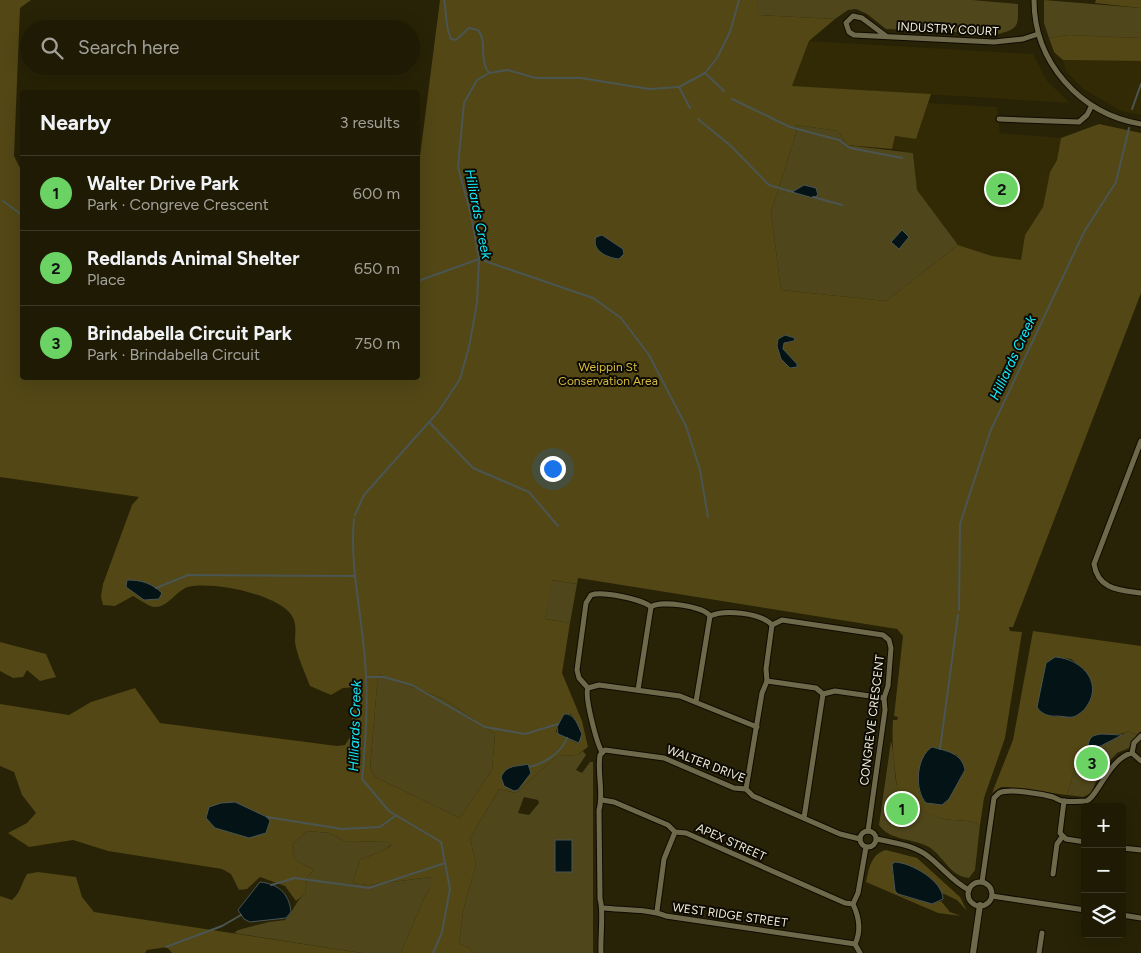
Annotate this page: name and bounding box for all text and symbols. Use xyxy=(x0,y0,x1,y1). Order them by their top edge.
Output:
street label: INDUSTRY COURT xyxy=(897,19,999,39)
search box xyxy=(20,20,420,75)
icon: search xyxy=(38,34,66,62)
text: Search here xyxy=(78,36,180,59)
text: Nearby xyxy=(40,110,111,135)
text: 3 results xyxy=(340,113,400,132)
water label: Hilliards Creek xyxy=(461,167,495,262)
pin: 2 xyxy=(986,170,1018,208)
text: Walter Drive Park xyxy=(87,172,239,195)
text: 1 xyxy=(53,184,59,203)
text: 600 m xyxy=(353,184,400,203)
text: Park · Congreve Crescent xyxy=(87,195,269,214)
text: Redlands Animal Shelter xyxy=(87,247,299,270)
text: 2 xyxy=(51,259,61,278)
text: 650 m xyxy=(354,259,400,278)
text: Place xyxy=(87,270,125,289)
water label: Hilliards Creek xyxy=(986,312,1041,403)
text: Brindabella Circuit Park xyxy=(87,322,292,345)
text: 3 xyxy=(52,334,60,353)
text: 750 m xyxy=(354,334,400,353)
text: Park · Brindabella Circuit xyxy=(87,345,260,364)
park label: Weippin St Conservation Area xyxy=(558,360,658,388)
your location xyxy=(540,456,566,482)
street label: CONGREVE CRESCENT xyxy=(857,653,887,786)
water label: Hilliards Creek xyxy=(345,679,365,772)
street label: WALTER DRIVE xyxy=(665,743,747,785)
pin: 3 xyxy=(1076,744,1108,782)
pin: 1 xyxy=(886,790,918,828)
map controls xyxy=(1081,803,1126,938)
button: + xyxy=(1081,803,1126,848)
street label: APEX STREET xyxy=(694,820,768,864)
button: − xyxy=(1081,848,1126,893)
button: layers xyxy=(1081,893,1126,938)
street label: WEST RIDGE STREET xyxy=(672,900,789,930)

